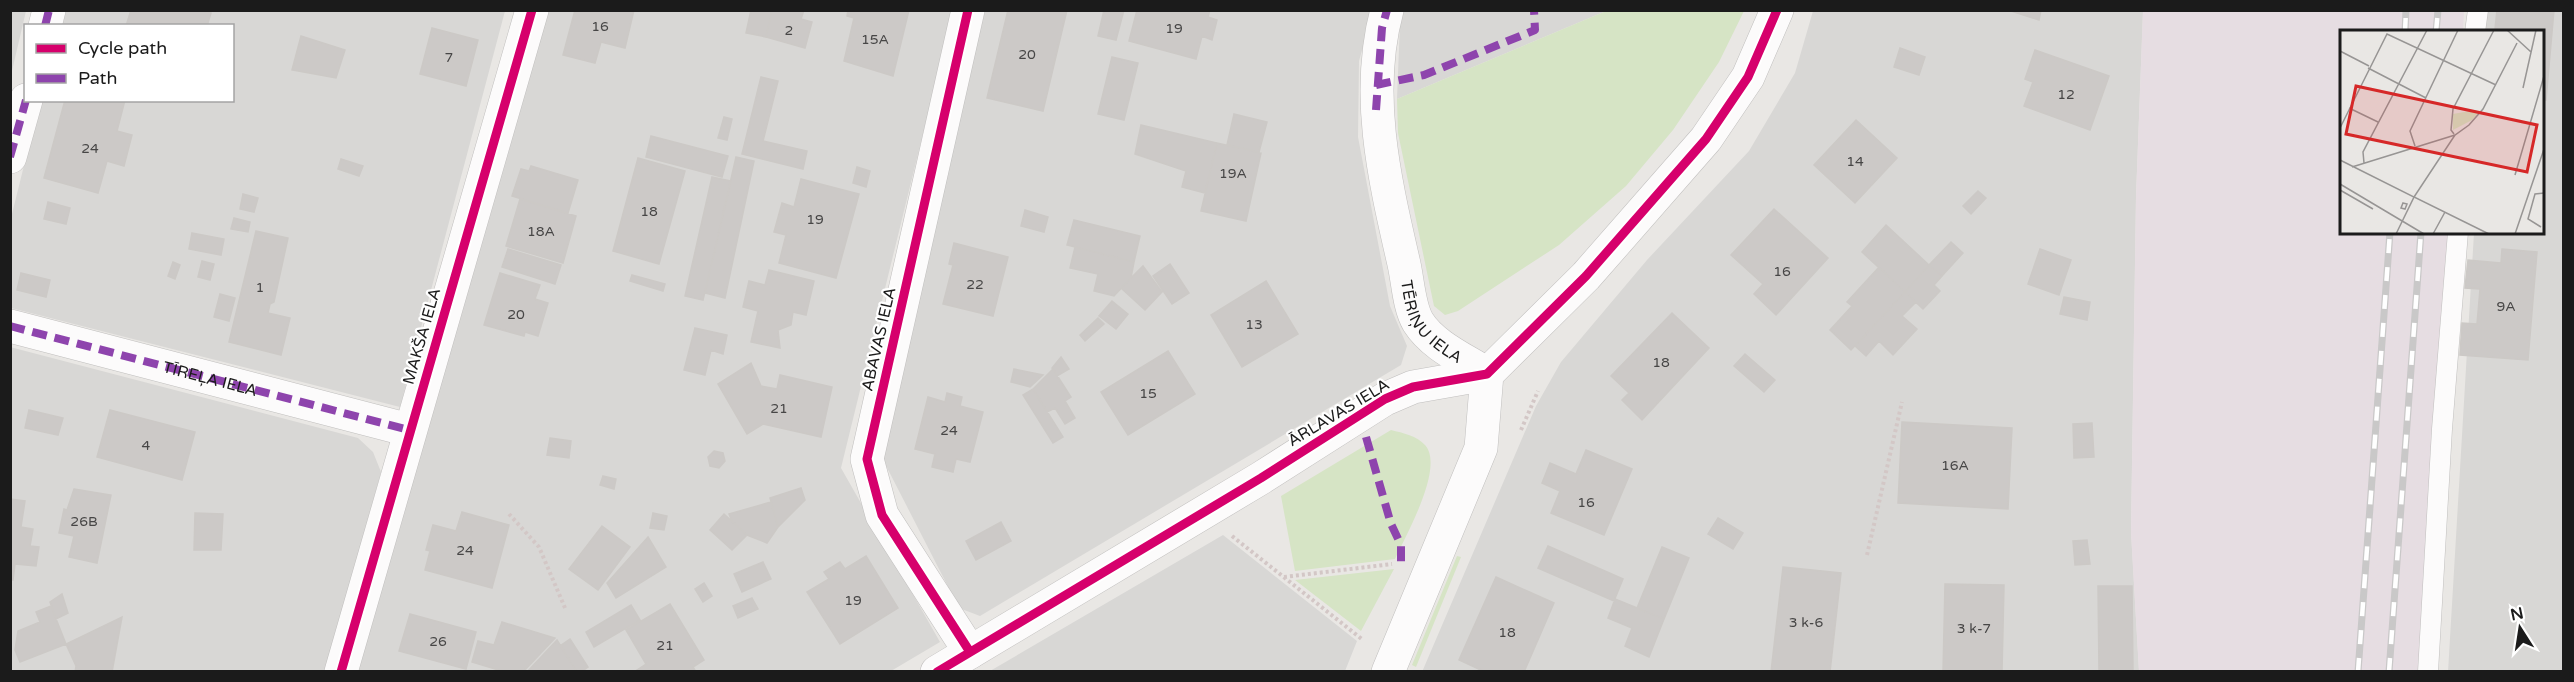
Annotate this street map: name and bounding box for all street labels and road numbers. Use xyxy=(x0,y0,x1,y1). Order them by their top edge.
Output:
street label: TĒRIŅU IELA xyxy=(1396,279,1466,368)
street label: ABAVAS IELA xyxy=(857,285,901,393)
street label: MAKŠA IELA xyxy=(399,286,445,387)
street label: TĪREĻA IELA xyxy=(161,357,259,401)
street label: ĀRLAVAS IELA xyxy=(1284,375,1393,451)

